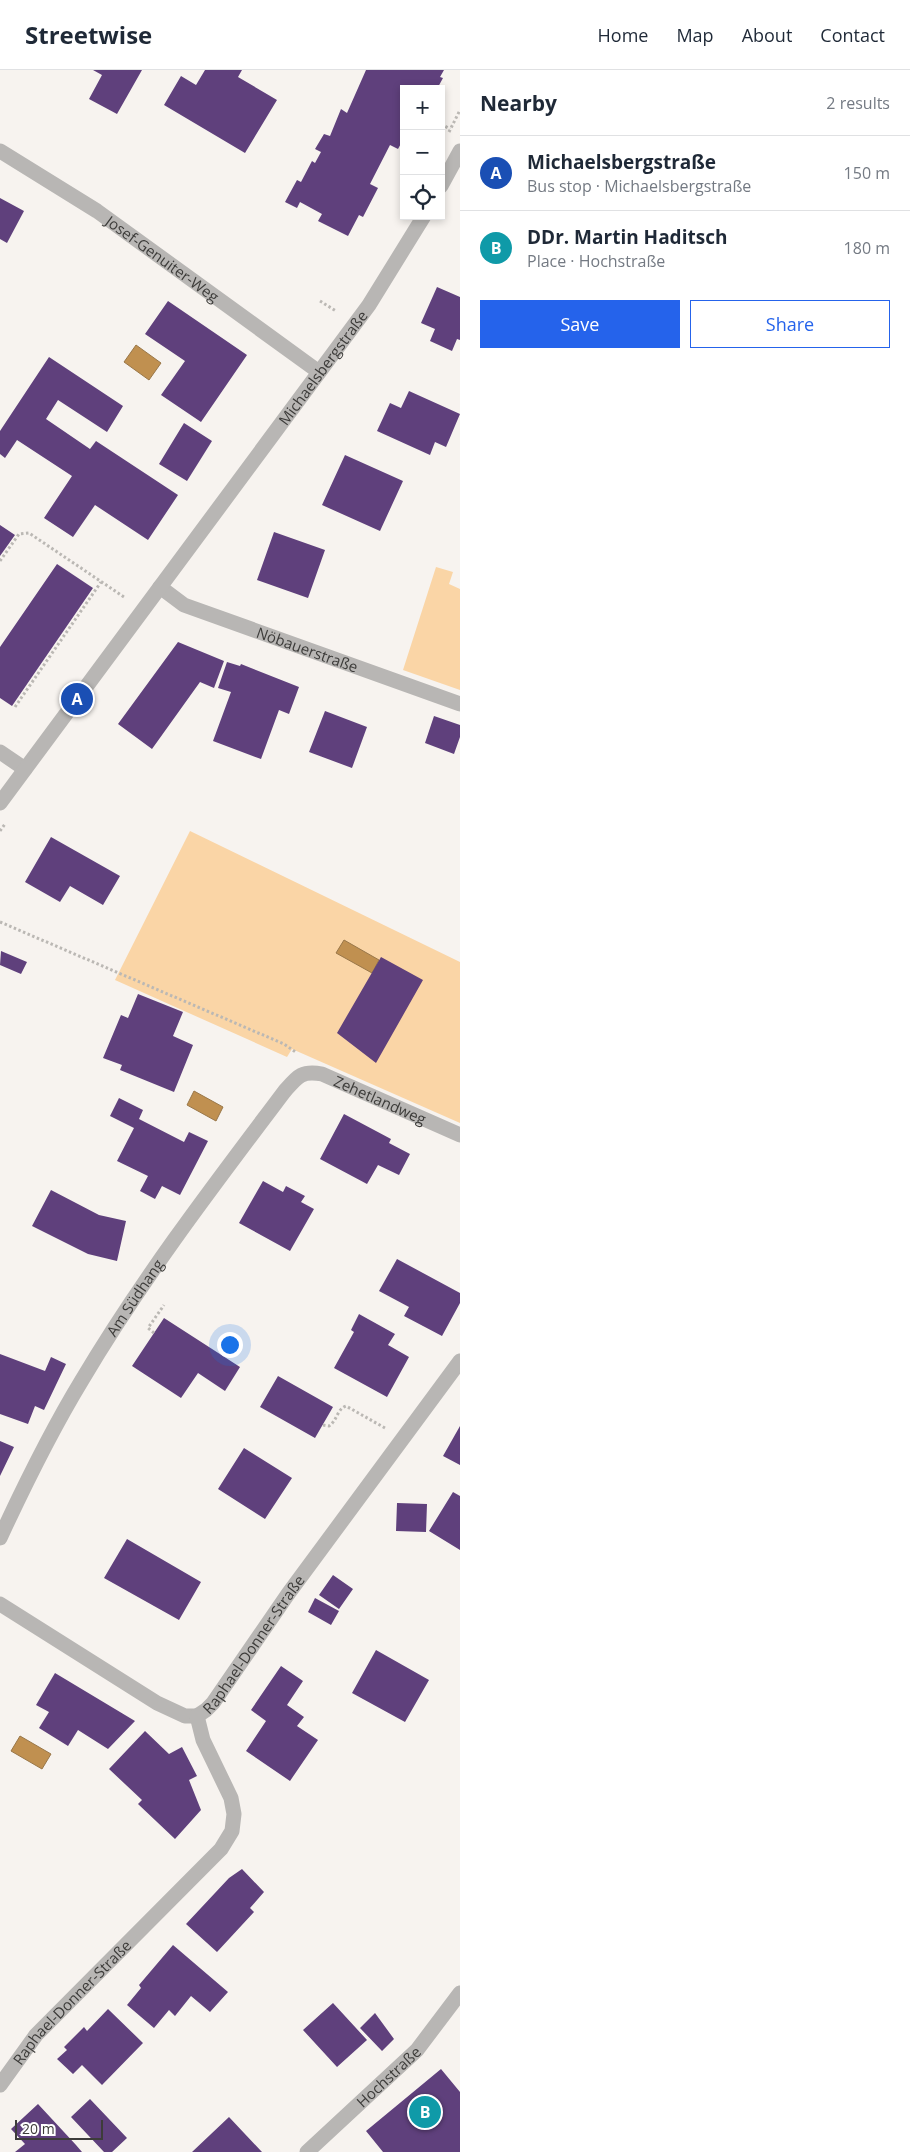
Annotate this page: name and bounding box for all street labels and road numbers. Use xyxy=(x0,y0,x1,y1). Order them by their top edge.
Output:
street label: Josef-Genuiter-Weg xyxy=(100,210,223,306)
street label: Michaelsbergstraße xyxy=(274,306,372,429)
street label: Nöbauerstraße xyxy=(254,622,361,677)
street label: Zehetlandweg xyxy=(331,1071,429,1129)
street label: Am Südhang xyxy=(102,1255,168,1340)
street label: Raphael-Donner-Straße xyxy=(198,1571,309,1718)
street label: Raphael-Donner-Straße xyxy=(8,1935,135,2069)
street label: Hochstraße xyxy=(352,2042,425,2111)

